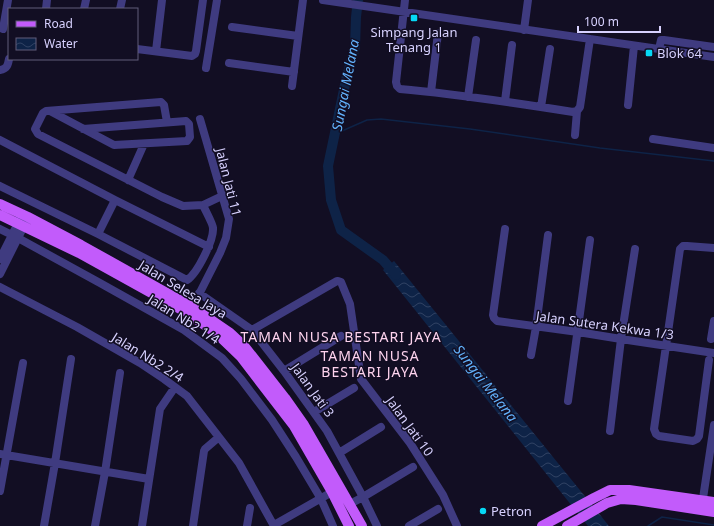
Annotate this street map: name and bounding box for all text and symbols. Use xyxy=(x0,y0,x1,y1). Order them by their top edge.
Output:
legend xyxy=(8,8,138,60)
scale bar xyxy=(578,8,660,34)
marker: Simpang Jalan Tenang 1 xyxy=(409,13,419,23)
text: 100 m xyxy=(584,13,619,30)
text: Road xyxy=(44,15,73,32)
place label: Simpang Jalan Tenang 1 xyxy=(371,23,457,56)
text: Water xyxy=(44,35,78,52)
water label: Sungai Melana xyxy=(327,38,363,132)
place label: Blok 64 xyxy=(657,44,702,62)
marker: Blok 64 xyxy=(644,48,654,58)
street label: Jalan Jati 11 xyxy=(211,144,246,218)
street label: Jalan Selesa Jaya xyxy=(134,255,230,322)
street label: Jalan Nb2 1/4 xyxy=(143,289,224,348)
street label: Jalan Sutera Kekwa 1/3 xyxy=(533,306,675,344)
street label: Jalan Nb2 2/4 xyxy=(107,327,188,386)
district label: TAMAN NUSA BESTARI JAYA xyxy=(240,327,442,346)
water label: Sungai Melana xyxy=(450,341,522,426)
district label: TAMAN NUSA BESTARI JAYA xyxy=(320,346,420,381)
street label: Jalan Jati 3 xyxy=(286,358,339,421)
street label: Jalan Jati 10 xyxy=(381,391,438,460)
place label: Petron xyxy=(491,502,532,520)
marker: Petron xyxy=(478,506,488,516)

